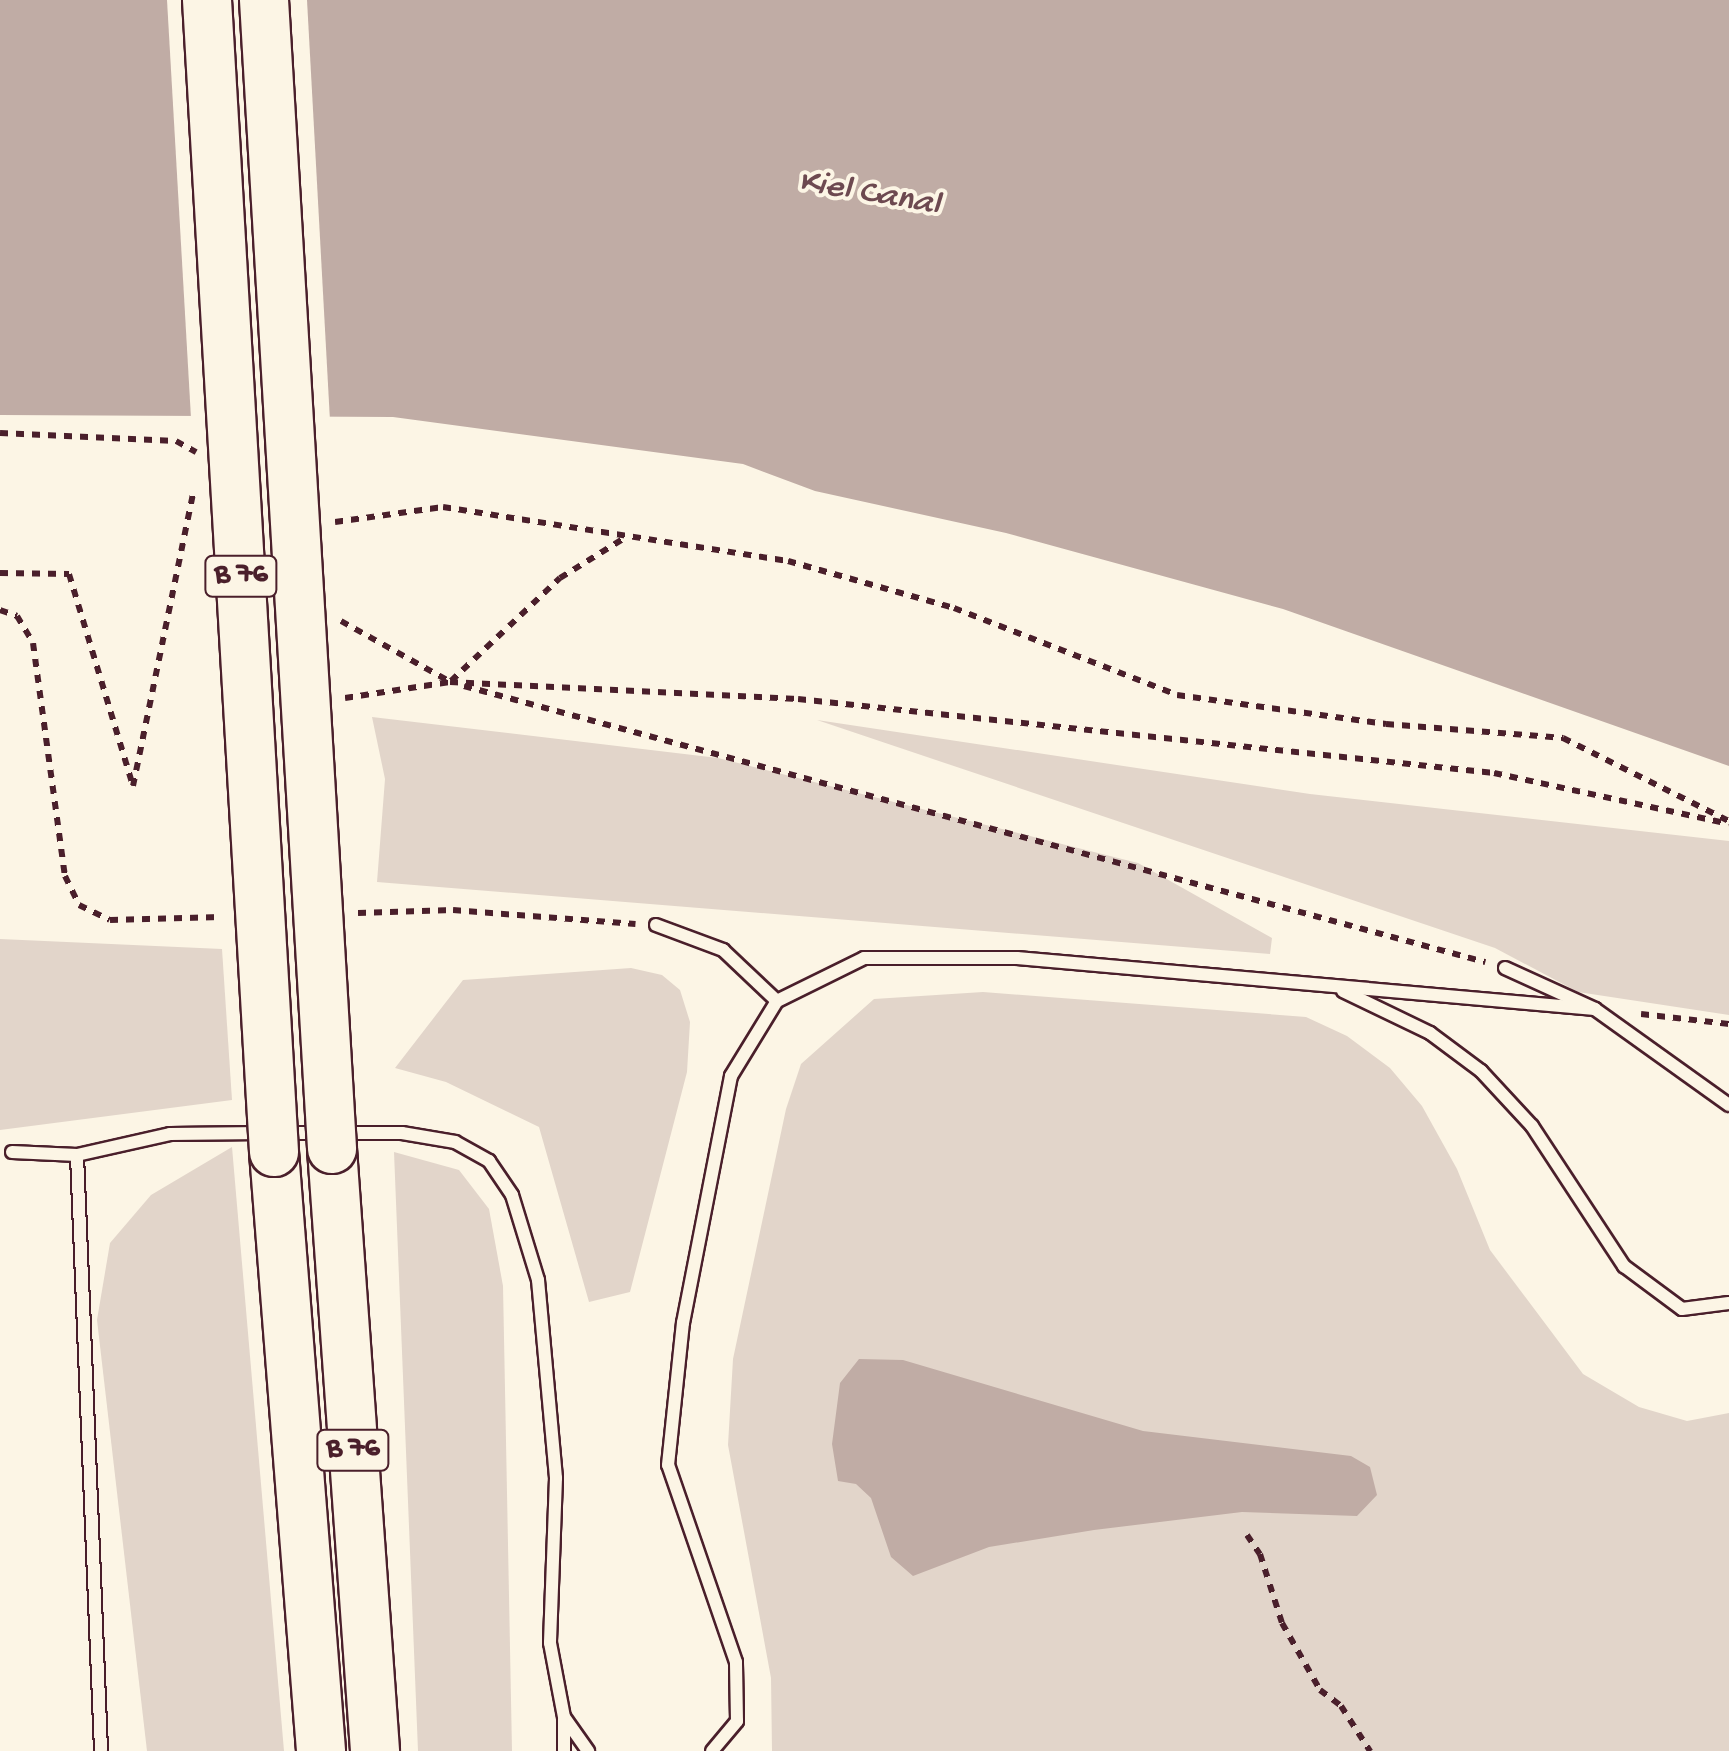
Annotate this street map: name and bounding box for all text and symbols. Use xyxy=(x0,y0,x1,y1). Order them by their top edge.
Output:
water label: Kiel Canal xyxy=(795,162,943,228)
road number: B 76 xyxy=(204,551,278,601)
road number: B 76 xyxy=(316,1425,390,1475)

